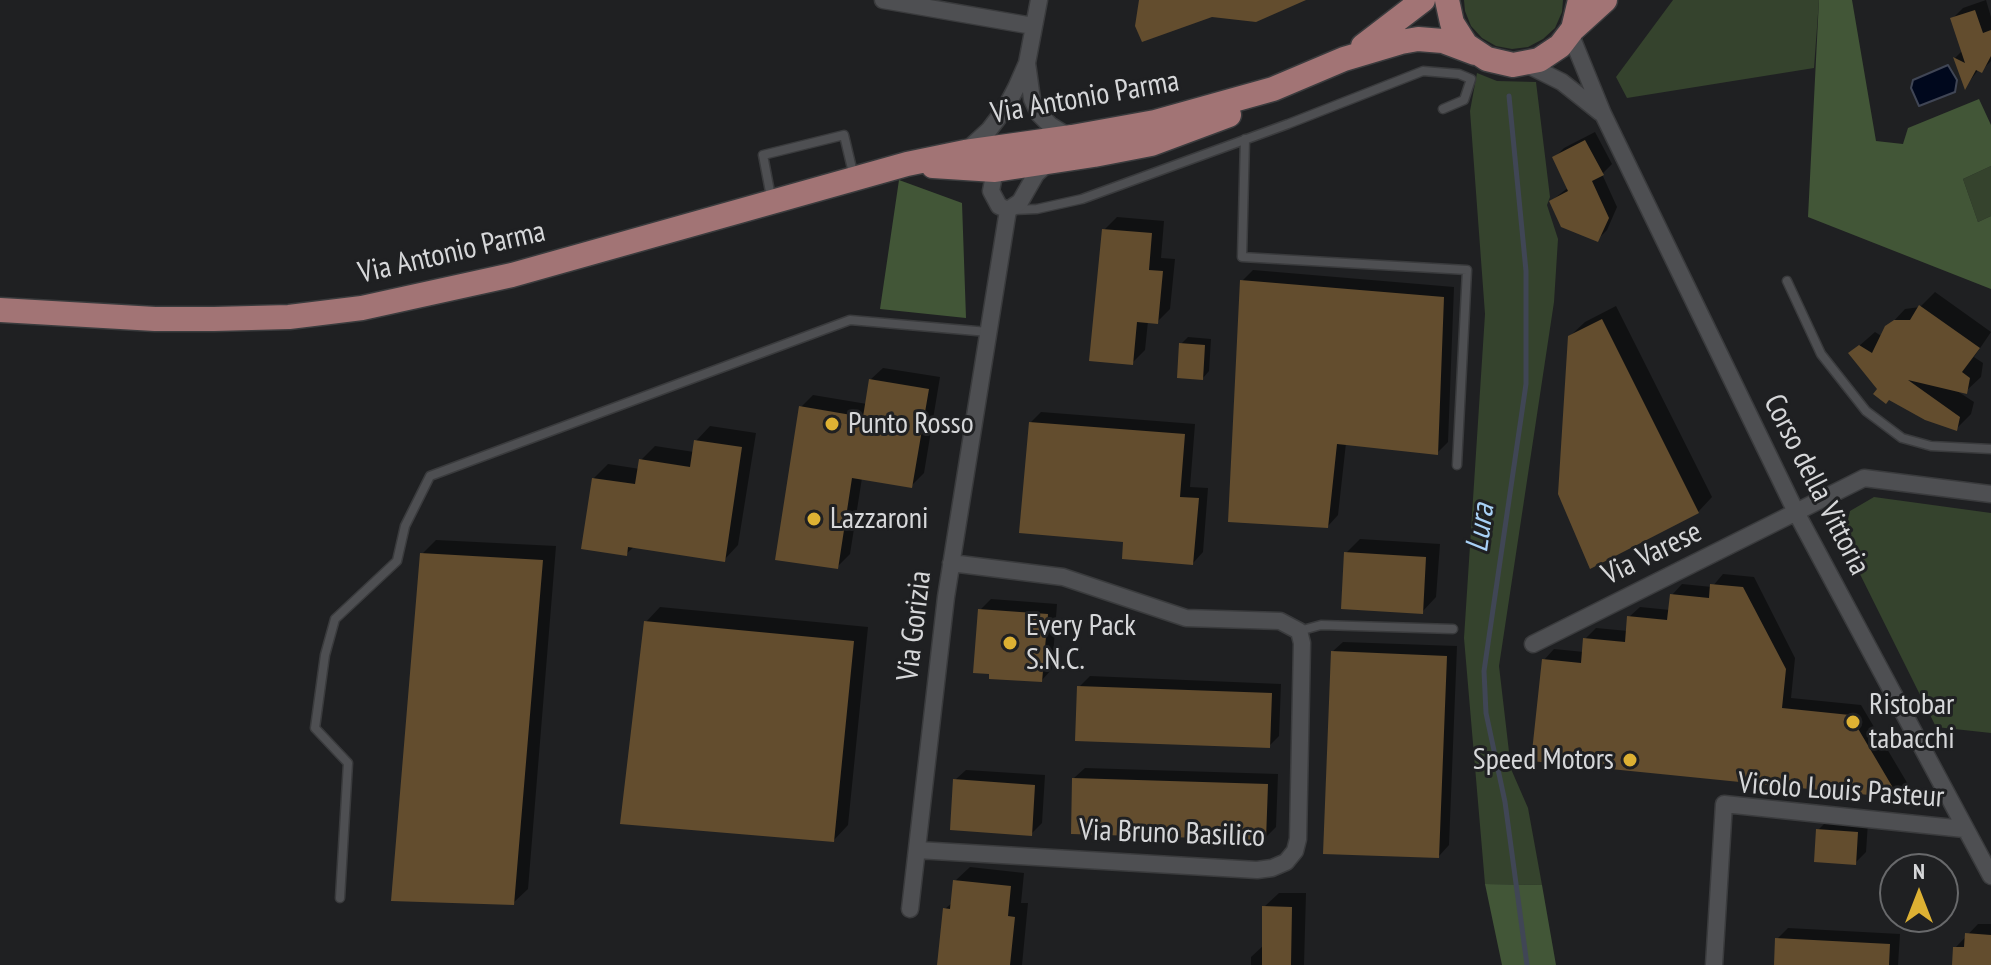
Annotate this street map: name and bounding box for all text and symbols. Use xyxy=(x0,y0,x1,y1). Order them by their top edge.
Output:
street label: Via Antonio Parma xyxy=(988,64,1182,132)
street label: Via Antonio Parma xyxy=(355,214,549,292)
street label: Corso della Vittoria xyxy=(1755,389,1877,581)
place label: Punto Rosso xyxy=(848,406,974,442)
marker: Punto Rosso xyxy=(823,415,841,433)
place label: Lazzaroni xyxy=(830,501,928,537)
water label: Lura xyxy=(1459,501,1503,555)
marker: Lazzaroni xyxy=(805,510,823,528)
street label: Via Varese xyxy=(1596,514,1708,594)
street label: Via Gorizia xyxy=(890,569,940,683)
place label: Every Pack S.N.C. xyxy=(1026,608,1136,678)
marker: Every Pack S.N.C. xyxy=(1001,634,1019,652)
place label: Ristobar tabacchi xyxy=(1869,687,1955,758)
marker: Ristobar tabacchi xyxy=(1844,713,1862,731)
place label: Speed Motors xyxy=(1473,742,1614,778)
marker: Speed Motors xyxy=(1621,751,1639,769)
street label: Vicolo Louis Pasteur xyxy=(1737,766,1945,816)
street label: Via Bruno Basilico xyxy=(1078,813,1266,855)
north arrow xyxy=(1879,853,1959,933)
text: N xyxy=(1913,857,1925,885)

